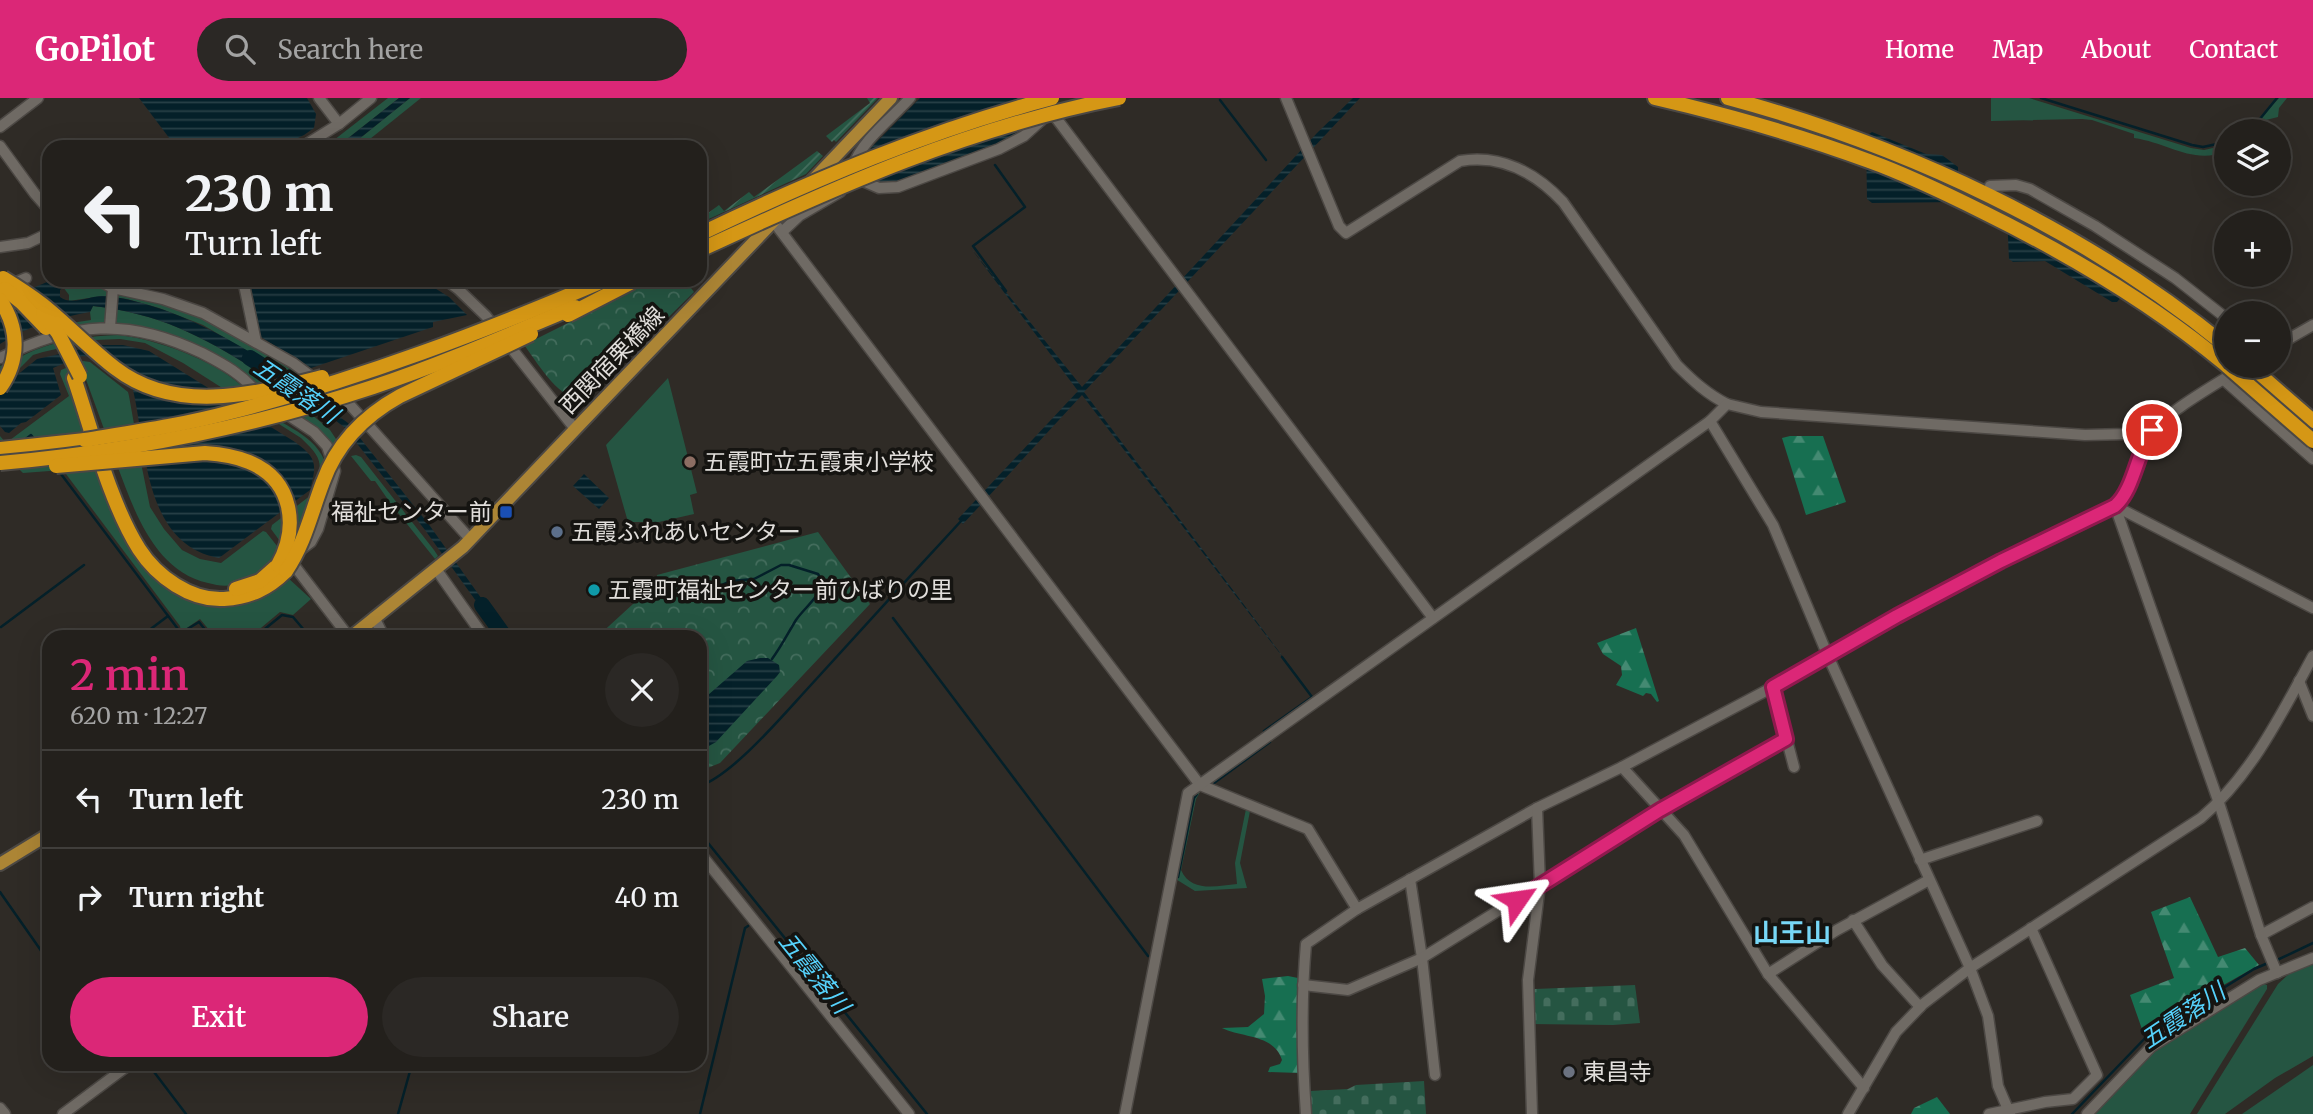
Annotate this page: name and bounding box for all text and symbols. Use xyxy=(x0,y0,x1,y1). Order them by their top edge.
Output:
search box xyxy=(197,18,687,81)
text: GoPilot xyxy=(35,29,155,70)
icon: search xyxy=(221,30,259,68)
text: Search here xyxy=(277,33,423,66)
text: Home xyxy=(1885,34,1954,65)
text: Map xyxy=(1992,34,2043,65)
text: About xyxy=(2081,34,2151,65)
text: Contact xyxy=(2189,34,2278,65)
map controls xyxy=(2214,119,2291,378)
button: layers xyxy=(2214,119,2291,196)
text: 230 m xyxy=(185,163,333,224)
icon: left xyxy=(70,168,161,259)
button: + xyxy=(2214,210,2291,287)
text: Turn left xyxy=(185,224,322,264)
street label: 西関宿栗橋線 xyxy=(553,300,670,419)
button: − xyxy=(2214,301,2291,378)
water label: 五霞落川 xyxy=(248,351,347,432)
pin xyxy=(2122,400,2182,460)
icon: arrive xyxy=(2133,411,2171,449)
place label: 五霞町立五霞東小学校 xyxy=(704,447,934,476)
marker: 五霞町立五霞東小学校 xyxy=(682,454,698,470)
place label: 福祉センター前 xyxy=(331,497,492,526)
marker: 福祉センター前 xyxy=(498,504,514,520)
place label: 五霞ふれあいセンター xyxy=(571,517,801,546)
marker: 五霞ふれあいセンター xyxy=(549,524,565,540)
place label: 五霞町福祉センター前ひばりの里 xyxy=(608,575,953,604)
marker: 五霞町福祉センター前ひばりの里 xyxy=(586,582,602,598)
text: 2 min xyxy=(70,649,189,701)
button: close xyxy=(605,653,679,727)
text: 620 m · 12:27 xyxy=(70,701,207,730)
icon: left xyxy=(70,780,108,818)
text: Turn left xyxy=(129,783,243,816)
text: 230 m xyxy=(601,783,679,816)
position arrow xyxy=(1480,863,1554,937)
icon: right xyxy=(70,878,108,916)
text: Turn right xyxy=(129,881,264,914)
text: 40 m xyxy=(615,881,679,914)
district label: 山王山 xyxy=(1753,916,1831,949)
water label: 五霞落川 xyxy=(772,926,859,1022)
water label: 五霞落川 xyxy=(2134,974,2234,1055)
button: Exit xyxy=(70,977,368,1057)
button: Share xyxy=(382,977,679,1057)
place label: 東昌寺 xyxy=(1583,1057,1652,1086)
marker: 東昌寺 xyxy=(1561,1064,1577,1080)

